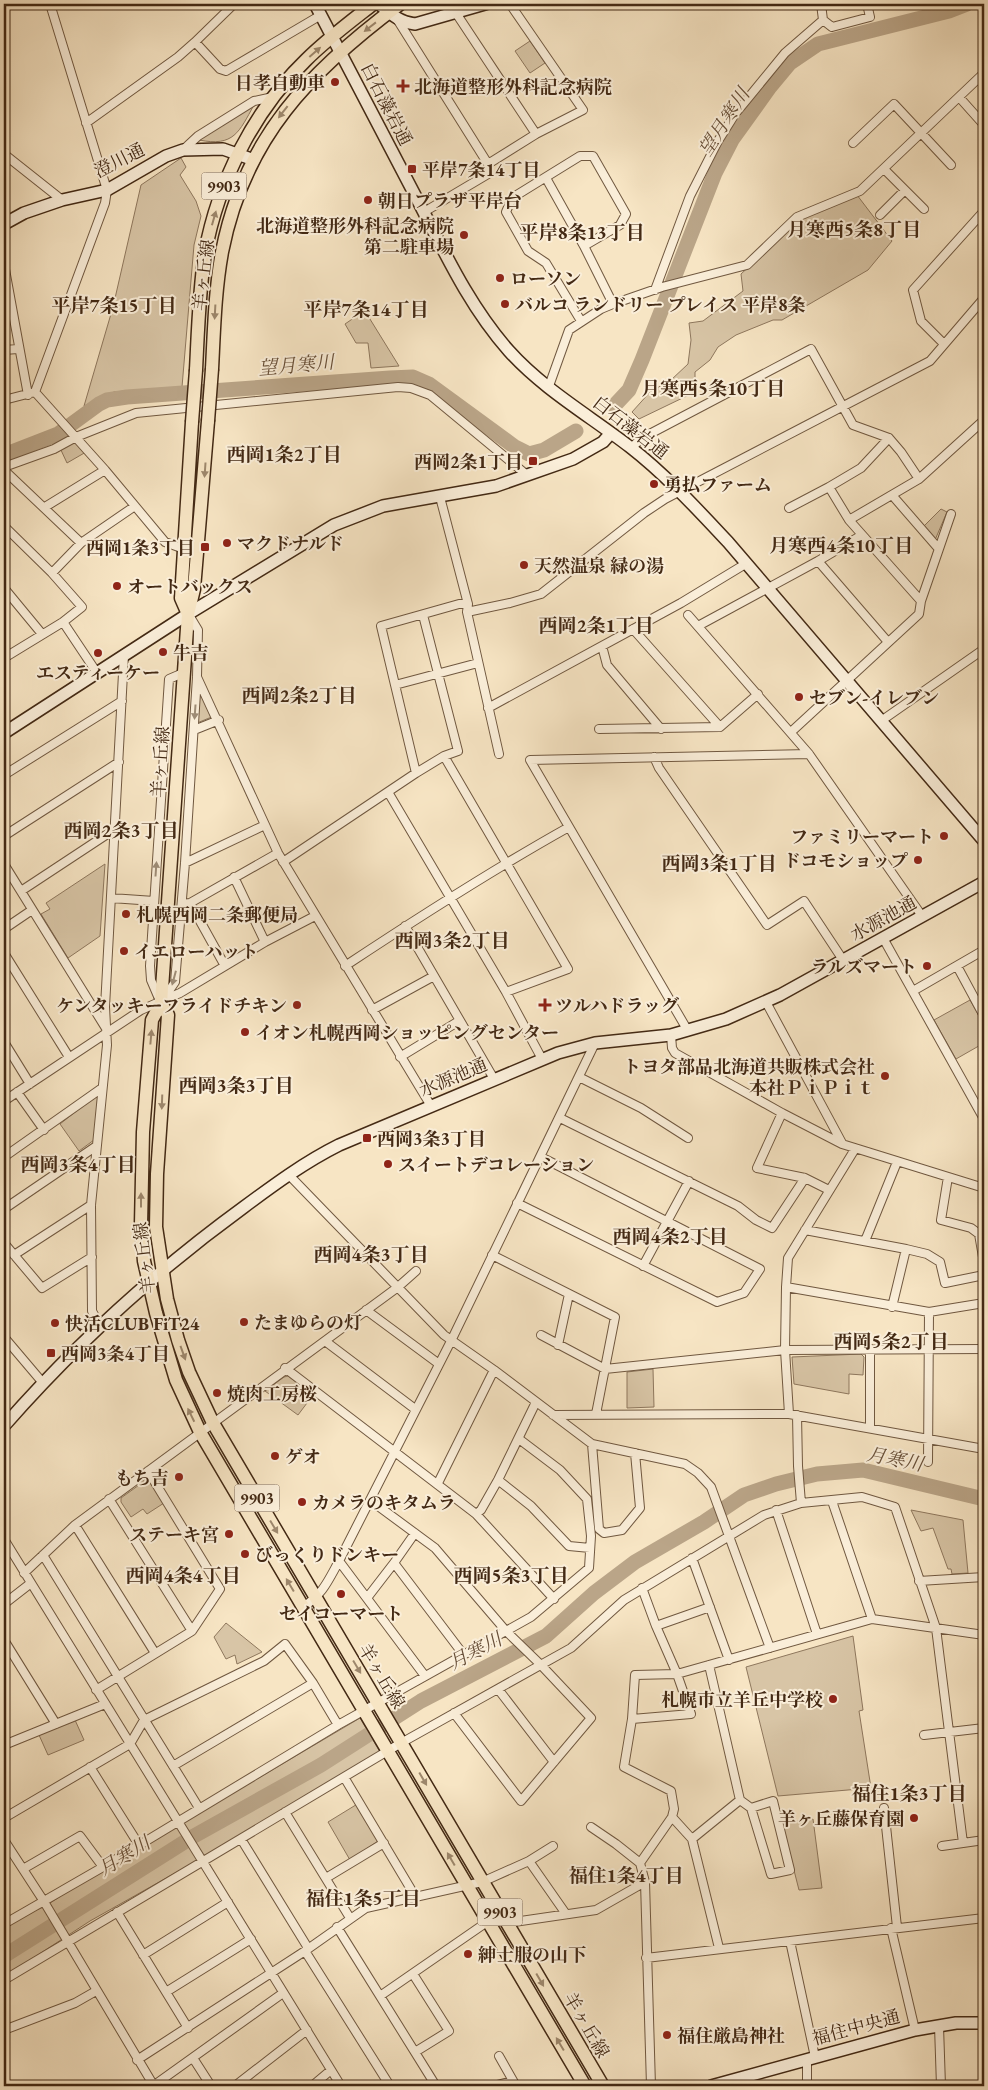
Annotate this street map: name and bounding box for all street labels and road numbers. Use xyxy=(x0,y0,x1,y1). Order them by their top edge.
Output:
street label: 白石藻岩通 xyxy=(356,59,418,149)
street label: 澄川通 xyxy=(90,137,148,183)
road number: 9903 xyxy=(202,172,246,200)
street label: 羊ヶ丘線 xyxy=(187,238,219,312)
street label: 白石藻岩通 xyxy=(588,390,674,464)
street label: 羊ヶ丘線 xyxy=(146,725,174,799)
street label: 水源池通 xyxy=(846,890,920,946)
street label: 水源池通 xyxy=(415,1052,491,1102)
street label: 羊ヶ丘線 xyxy=(128,1221,160,1295)
road number: 9903 xyxy=(234,1485,280,1512)
street label: 羊ヶ丘線 xyxy=(354,1639,410,1713)
road number: 9903 xyxy=(478,1898,522,1925)
street label: 羊ヶ丘線 xyxy=(559,1988,615,2062)
street label: 福住中央通 xyxy=(810,2004,902,2050)

